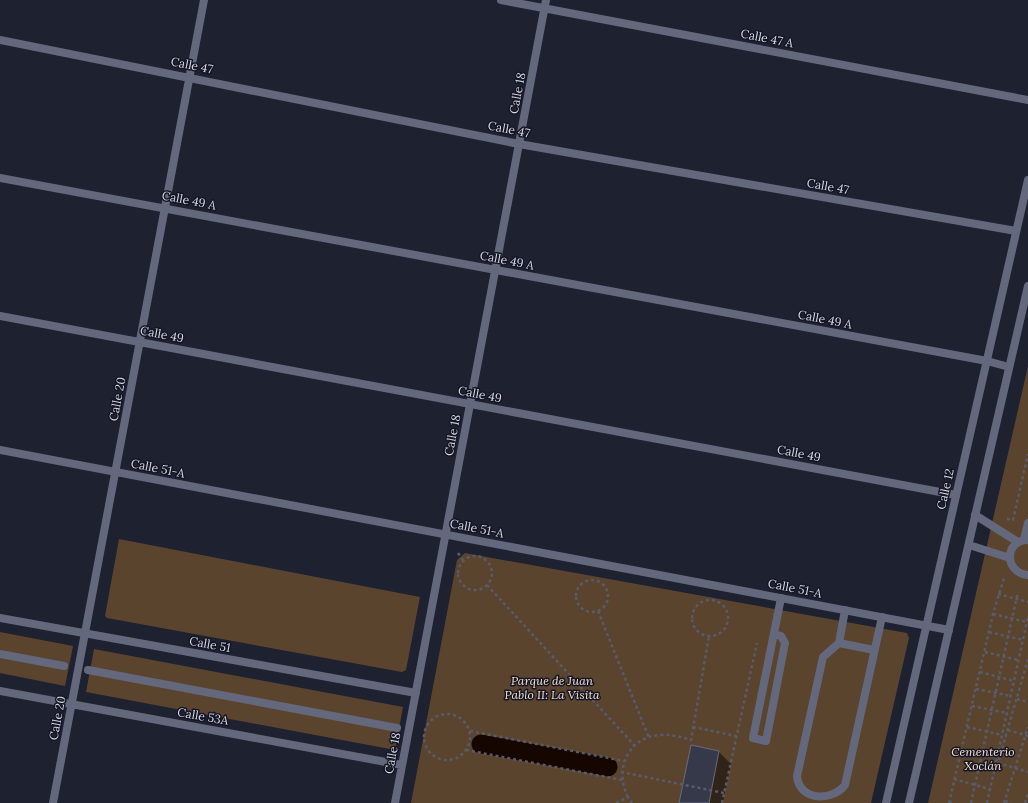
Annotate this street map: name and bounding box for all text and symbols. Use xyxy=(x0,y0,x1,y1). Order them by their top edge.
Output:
street label: Calle 47 A xyxy=(739,26,795,51)
street label: Calle 47 xyxy=(170,54,215,77)
street label: Calle 18 xyxy=(506,71,528,115)
street label: Calle 47 xyxy=(487,118,532,141)
street label: Calle 47 xyxy=(806,175,851,197)
street label: Calle 49 A xyxy=(161,187,218,213)
street label: Calle 49 A xyxy=(479,247,536,273)
street label: Calle 49 A xyxy=(797,306,854,332)
street label: Calle 49 xyxy=(139,322,185,346)
street label: Calle 20 xyxy=(105,376,129,422)
street label: Calle 49 xyxy=(457,382,503,406)
street label: Calle 18 xyxy=(441,413,463,457)
street label: Calle 49 xyxy=(776,441,822,465)
street label: Calle 51-A xyxy=(130,455,187,481)
street label: Calle 12 xyxy=(933,467,957,511)
street label: Calle 51-A xyxy=(449,515,506,541)
street label: Calle 51-A xyxy=(767,575,824,601)
street label: Calle 51 xyxy=(188,633,232,655)
park label: Parque de Juan Pablo II: La Visita xyxy=(505,673,600,702)
street label: Calle 20 xyxy=(45,695,69,741)
street label: Calle 53A xyxy=(176,704,230,728)
street label: Calle 18 xyxy=(381,731,403,775)
park label: Cementerio Xoclán xyxy=(951,744,1015,773)

